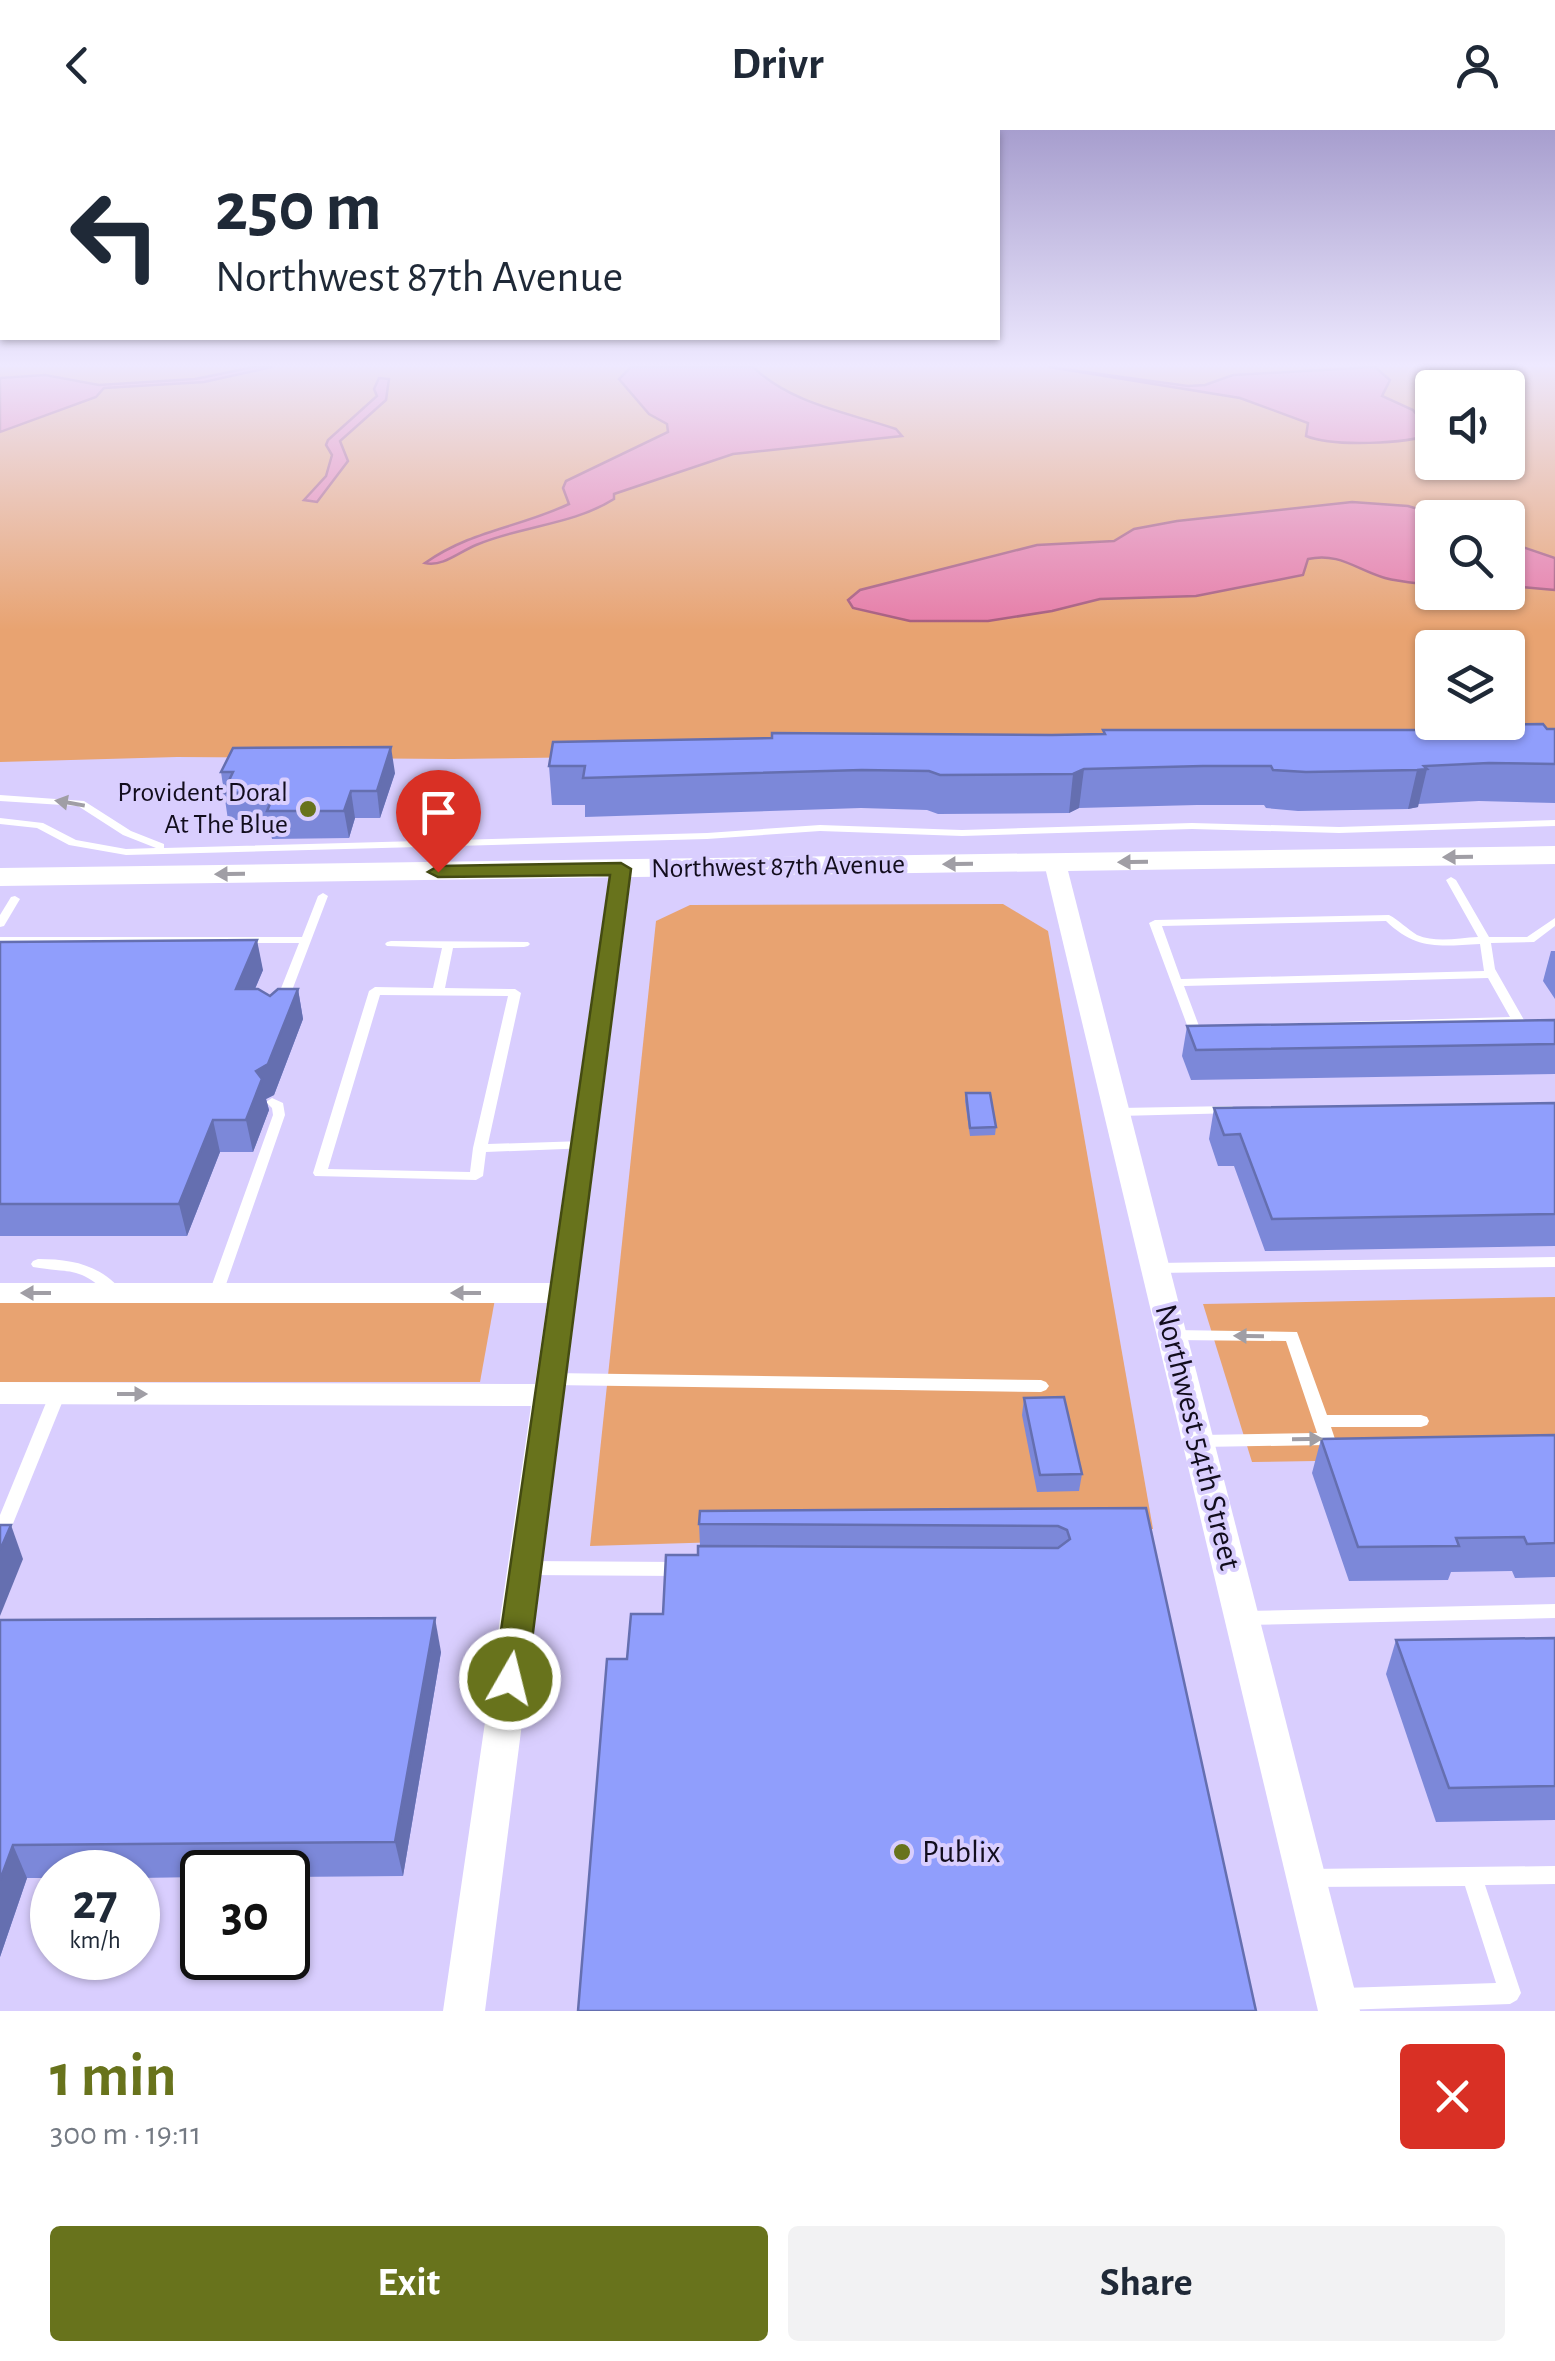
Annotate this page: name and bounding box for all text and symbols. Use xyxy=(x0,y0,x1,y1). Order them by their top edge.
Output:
icon: back xyxy=(50,38,105,93)
icon: person xyxy=(1450,38,1505,93)
text: Drivr xyxy=(731,42,824,87)
icon: left xyxy=(50,170,180,300)
text: 250 m xyxy=(215,173,382,243)
text: Northwest 87th Avenue xyxy=(215,255,623,300)
map controls xyxy=(1415,370,1525,740)
button: sound xyxy=(1415,370,1525,480)
button: search xyxy=(1415,500,1525,610)
button: layers xyxy=(1415,630,1525,740)
pin xyxy=(396,770,481,873)
place label: Provident Doral At The Blue xyxy=(117,779,288,839)
icon: arrive xyxy=(411,785,466,840)
one-way arrow xyxy=(54,795,85,811)
marker: Provident Doral At The Blue xyxy=(297,798,319,820)
one-way arrow xyxy=(1441,849,1473,865)
street label: Northwest 87th Avenue xyxy=(651,851,905,883)
one-way arrow xyxy=(1116,854,1148,870)
one-way arrow xyxy=(941,857,973,873)
one-way arrow xyxy=(213,866,245,882)
one-way arrow xyxy=(19,1285,51,1301)
one-way arrow xyxy=(449,1285,481,1301)
street label: Northwest 54th Street xyxy=(1150,1301,1246,1573)
one-way arrow xyxy=(1233,1327,1265,1343)
one-way arrow xyxy=(117,1386,149,1402)
one-way arrow xyxy=(1291,1431,1323,1447)
position arrow xyxy=(458,1627,562,1731)
place label: Publix xyxy=(922,1836,1001,1868)
marker: Publix xyxy=(891,1841,913,1863)
speed limit sign: 30 xyxy=(180,1850,310,1980)
text: 27 xyxy=(72,1878,118,1928)
text: km/h xyxy=(69,1928,121,1953)
button: close xyxy=(1400,2044,1505,2149)
text: 1 min xyxy=(50,2047,176,2107)
text: 300 m · 19:11 xyxy=(50,2118,201,2150)
button: Exit xyxy=(50,2226,768,2341)
button: Share xyxy=(788,2226,1505,2341)

